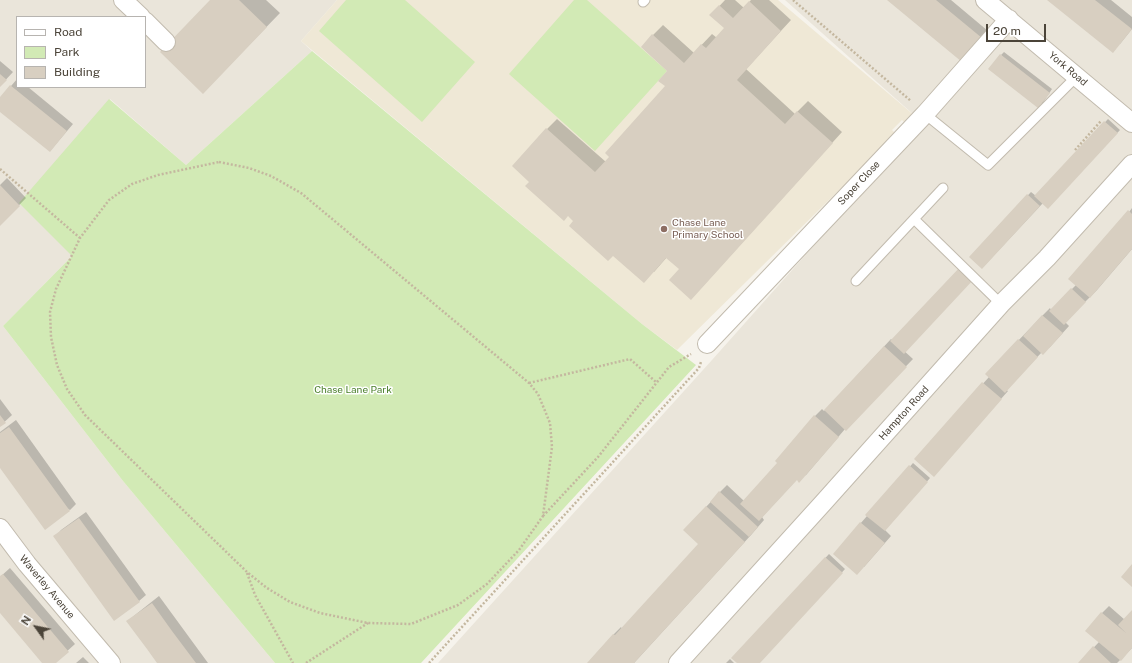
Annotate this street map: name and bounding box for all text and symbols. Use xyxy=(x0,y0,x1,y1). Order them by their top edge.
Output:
legend xyxy=(16,16,146,88)
scale bar xyxy=(988,16,1048,42)
text: 20 m xyxy=(993,24,1021,38)
text: Road xyxy=(54,25,82,39)
text: Park xyxy=(54,45,80,59)
street label: York Road xyxy=(1046,49,1090,89)
text: Building xyxy=(54,65,100,79)
street label: Soper Close xyxy=(835,158,883,208)
place label: Chase Lane Primary School xyxy=(672,217,743,240)
marker: Chase Lane Primary School xyxy=(659,224,669,234)
street label: Hampton Road xyxy=(877,383,931,443)
park label: Chase Lane Park xyxy=(314,384,392,396)
street label: Waverley Avenue xyxy=(17,553,77,621)
north arrow xyxy=(16,607,56,647)
text: N xyxy=(19,614,33,627)

